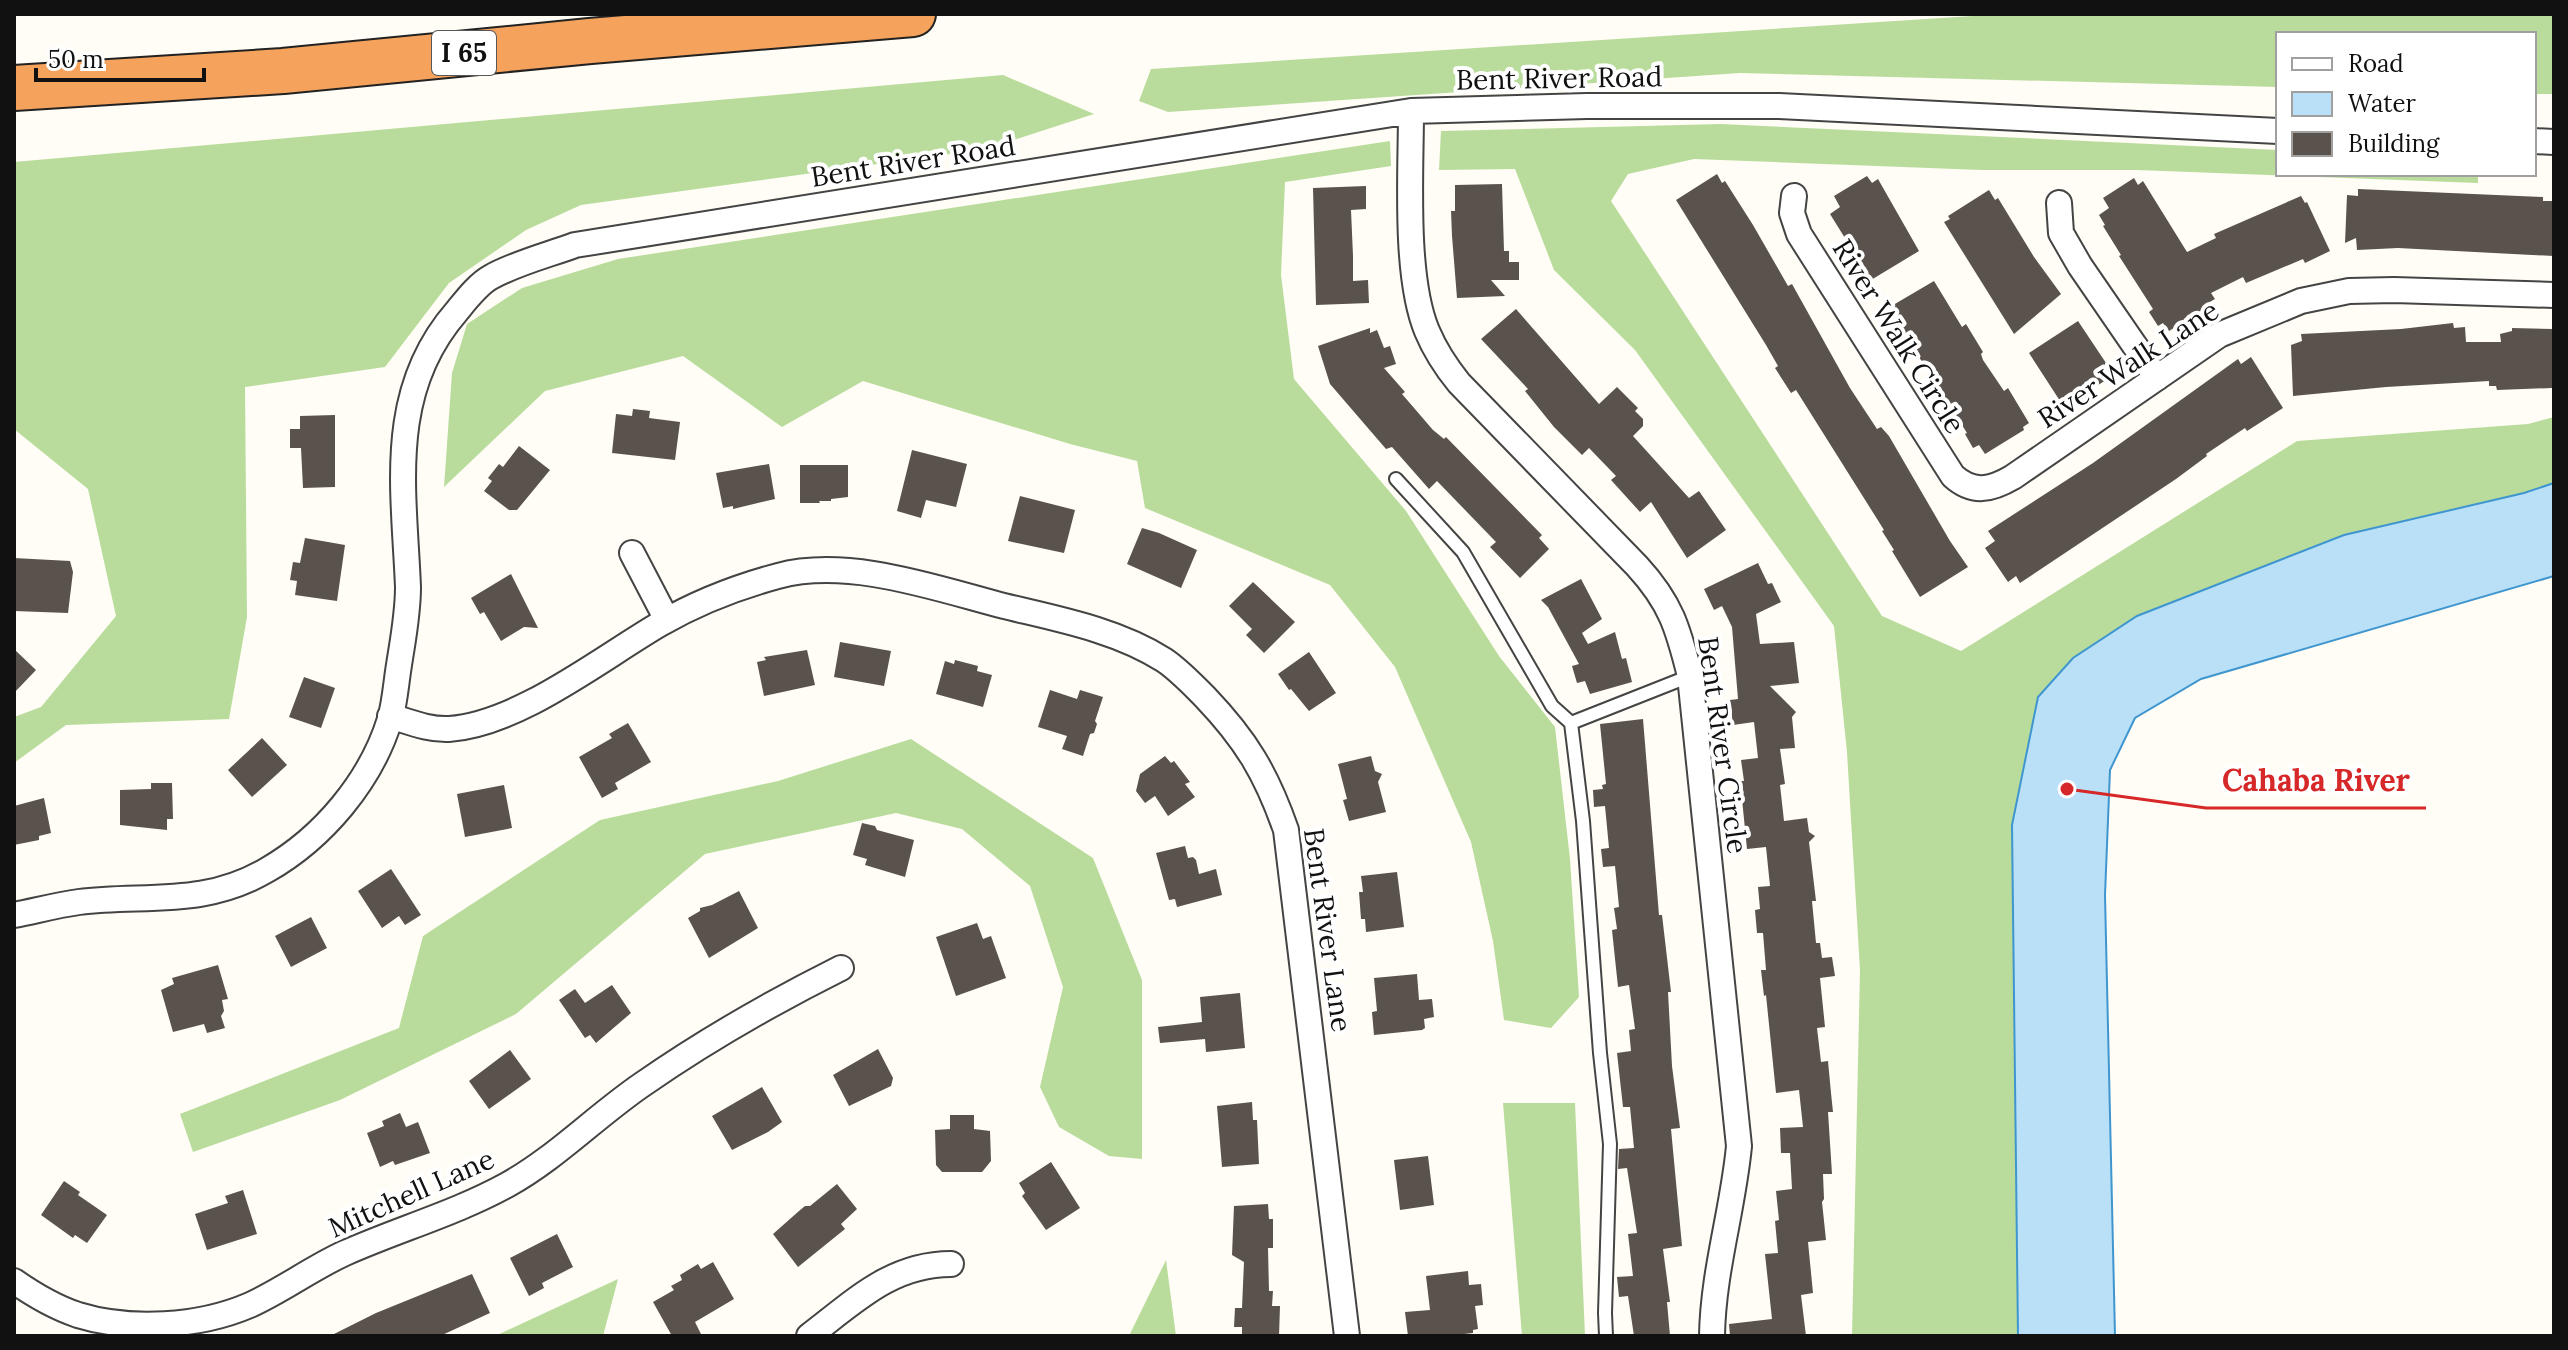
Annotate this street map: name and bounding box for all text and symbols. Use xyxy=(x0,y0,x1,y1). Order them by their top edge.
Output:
road number: I 65 xyxy=(432,31,496,75)
scale bar xyxy=(36,32,204,82)
legend xyxy=(2276,32,2536,176)
text: 50 m xyxy=(48,44,104,75)
text: Road xyxy=(2348,48,2404,79)
street label: Bent River Road xyxy=(1455,58,1663,98)
text: Water xyxy=(2348,88,2416,119)
street label: Bent River Road xyxy=(808,127,1018,195)
text: Building xyxy=(2348,128,2440,159)
street label: River Walk Circle xyxy=(1825,232,1973,440)
street label: River Walk Lane xyxy=(2031,292,2225,436)
street label: Bent River Circle xyxy=(1690,634,1756,856)
callout: Cahaba River xyxy=(2206,754,2426,808)
text: Cahaba River xyxy=(2222,761,2411,799)
street label: Bent River Lane xyxy=(1296,826,1360,1034)
street label: Mitchell Lane xyxy=(323,1140,499,1246)

